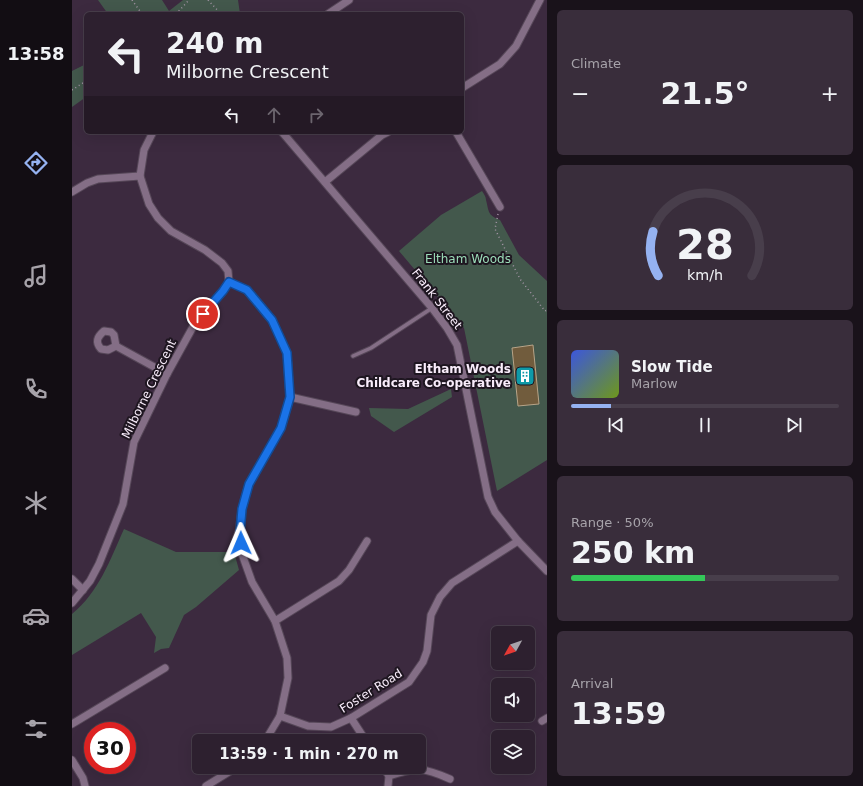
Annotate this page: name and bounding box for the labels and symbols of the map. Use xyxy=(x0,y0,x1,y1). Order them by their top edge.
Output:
park label: Eltham Woods xyxy=(425,252,511,266)
street label: Frank Street xyxy=(409,266,465,332)
pin xyxy=(186,297,220,331)
street label: Milborne Crescent xyxy=(119,337,179,441)
place label: Eltham Woods Childcare Co-operative xyxy=(357,362,511,390)
building icon: Eltham Woods Childcare Co-operative xyxy=(514,365,536,387)
position arrow xyxy=(220,522,262,564)
north arrow xyxy=(491,626,535,670)
street label: Foster Road xyxy=(337,666,405,716)
speed limit sign: 30 xyxy=(84,722,136,774)

